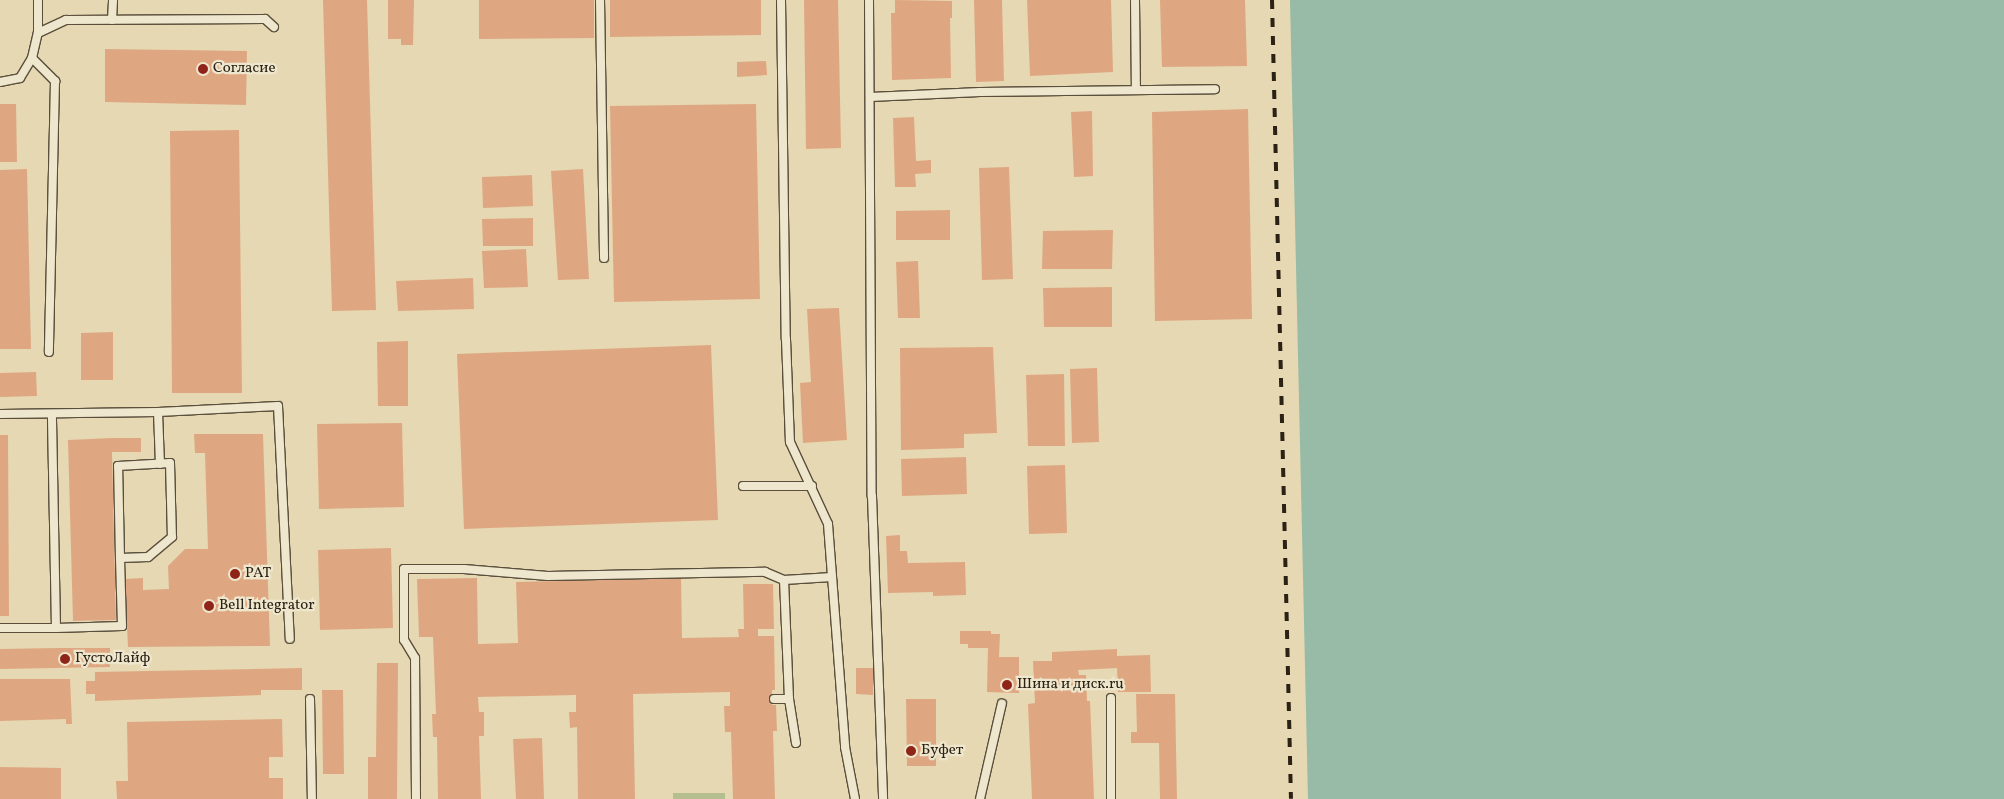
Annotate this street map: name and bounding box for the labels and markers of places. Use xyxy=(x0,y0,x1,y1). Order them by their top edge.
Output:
place label: Согласие xyxy=(213,60,275,78)
marker: Согласие xyxy=(197,63,209,75)
place label: РАТ xyxy=(245,565,271,583)
marker: РАТ xyxy=(229,568,241,580)
place label: Bell Integrator xyxy=(219,597,314,615)
marker: Bell Integrator xyxy=(203,600,215,612)
place label: ГустоЛайф xyxy=(75,650,150,668)
marker: ГустоЛайф xyxy=(59,653,71,665)
place label: Шина и диск.ru xyxy=(1017,676,1124,694)
marker: Шина и диск.ru xyxy=(1001,679,1013,691)
place label: Буфет xyxy=(921,742,963,760)
marker: Буфет xyxy=(905,745,917,757)

